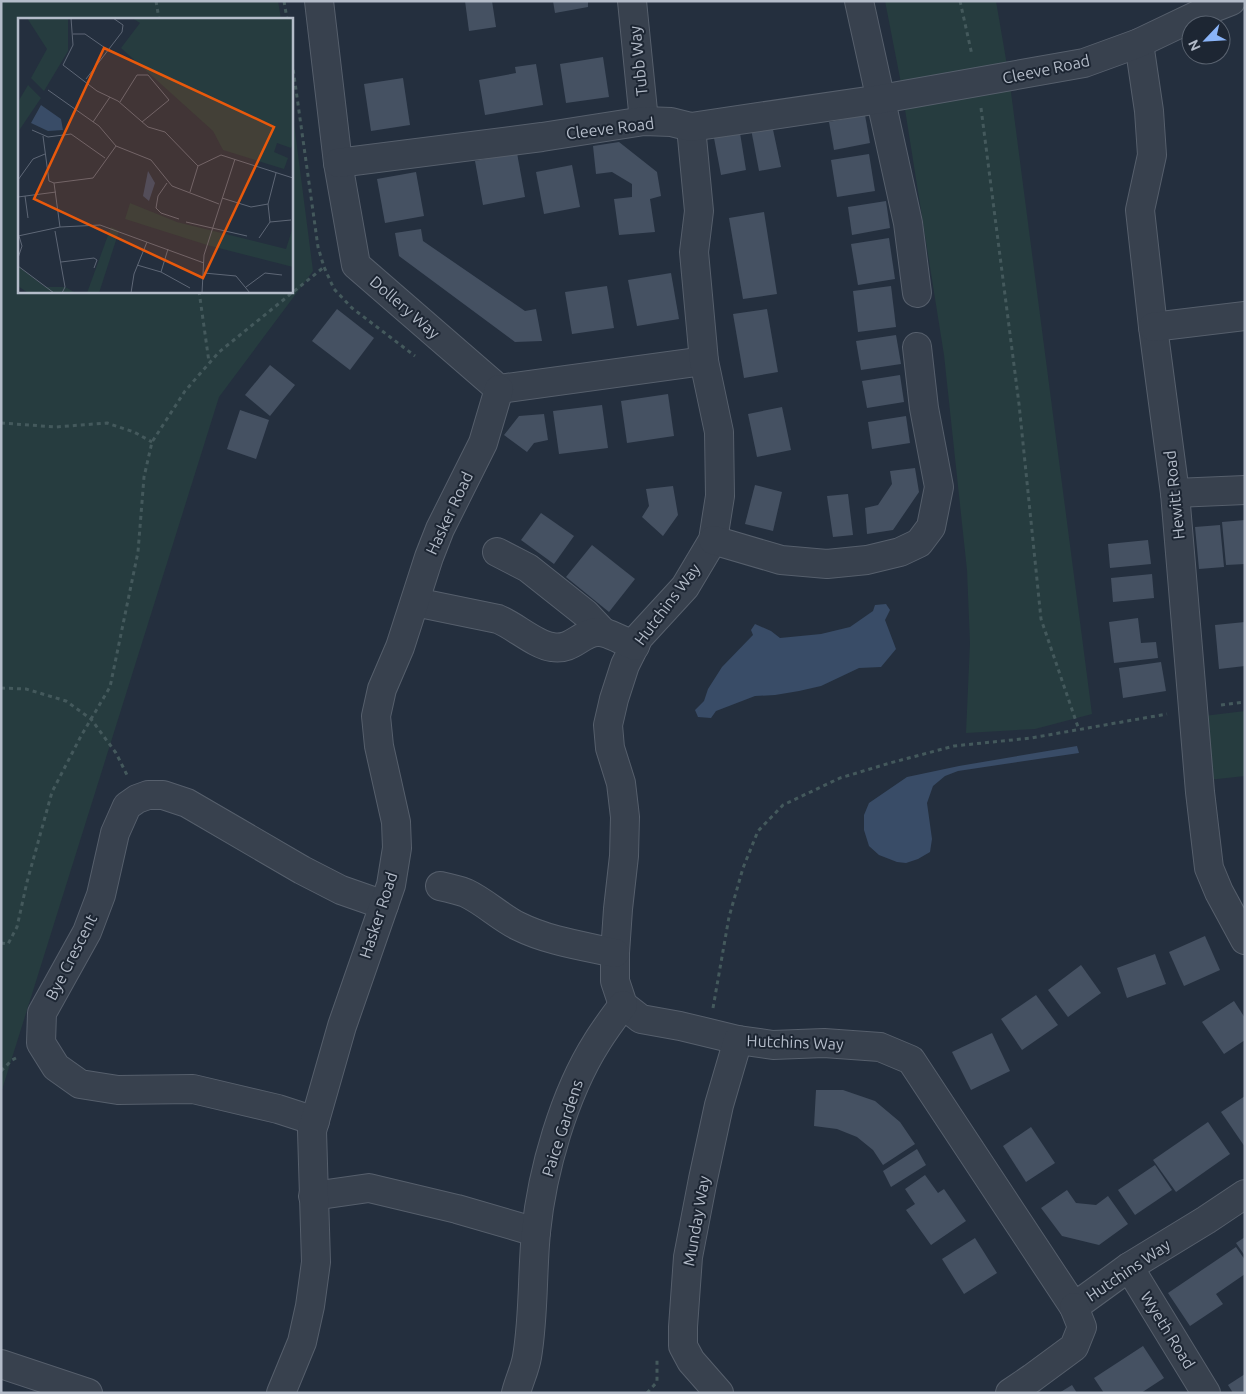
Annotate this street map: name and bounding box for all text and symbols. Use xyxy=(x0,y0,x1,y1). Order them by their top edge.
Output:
north arrow xyxy=(1181,15,1231,65)
inset map xyxy=(18,18,292,292)
street label: Tubb Way xyxy=(625,25,651,97)
text: N xyxy=(1185,37,1204,54)
street label: Cleeve Road xyxy=(1001,51,1091,87)
street label: Cleeve Road xyxy=(565,114,655,142)
street label: Dollery Way xyxy=(367,272,444,342)
street label: Hewitt Road xyxy=(1160,450,1188,540)
street label: Hasker Road xyxy=(422,469,476,557)
street label: Hutchins Way xyxy=(631,560,704,648)
street label: Hasker Road xyxy=(356,870,400,960)
street label: Bye Crescent xyxy=(42,911,101,1003)
street label: Hutchins Way xyxy=(746,1031,844,1053)
street label: Paice Gardens xyxy=(538,1077,586,1179)
street label: Munday Way xyxy=(679,1174,713,1268)
street label: Hutchins Way xyxy=(1083,1235,1174,1305)
street label: Wyeth Road xyxy=(1137,1288,1199,1372)

